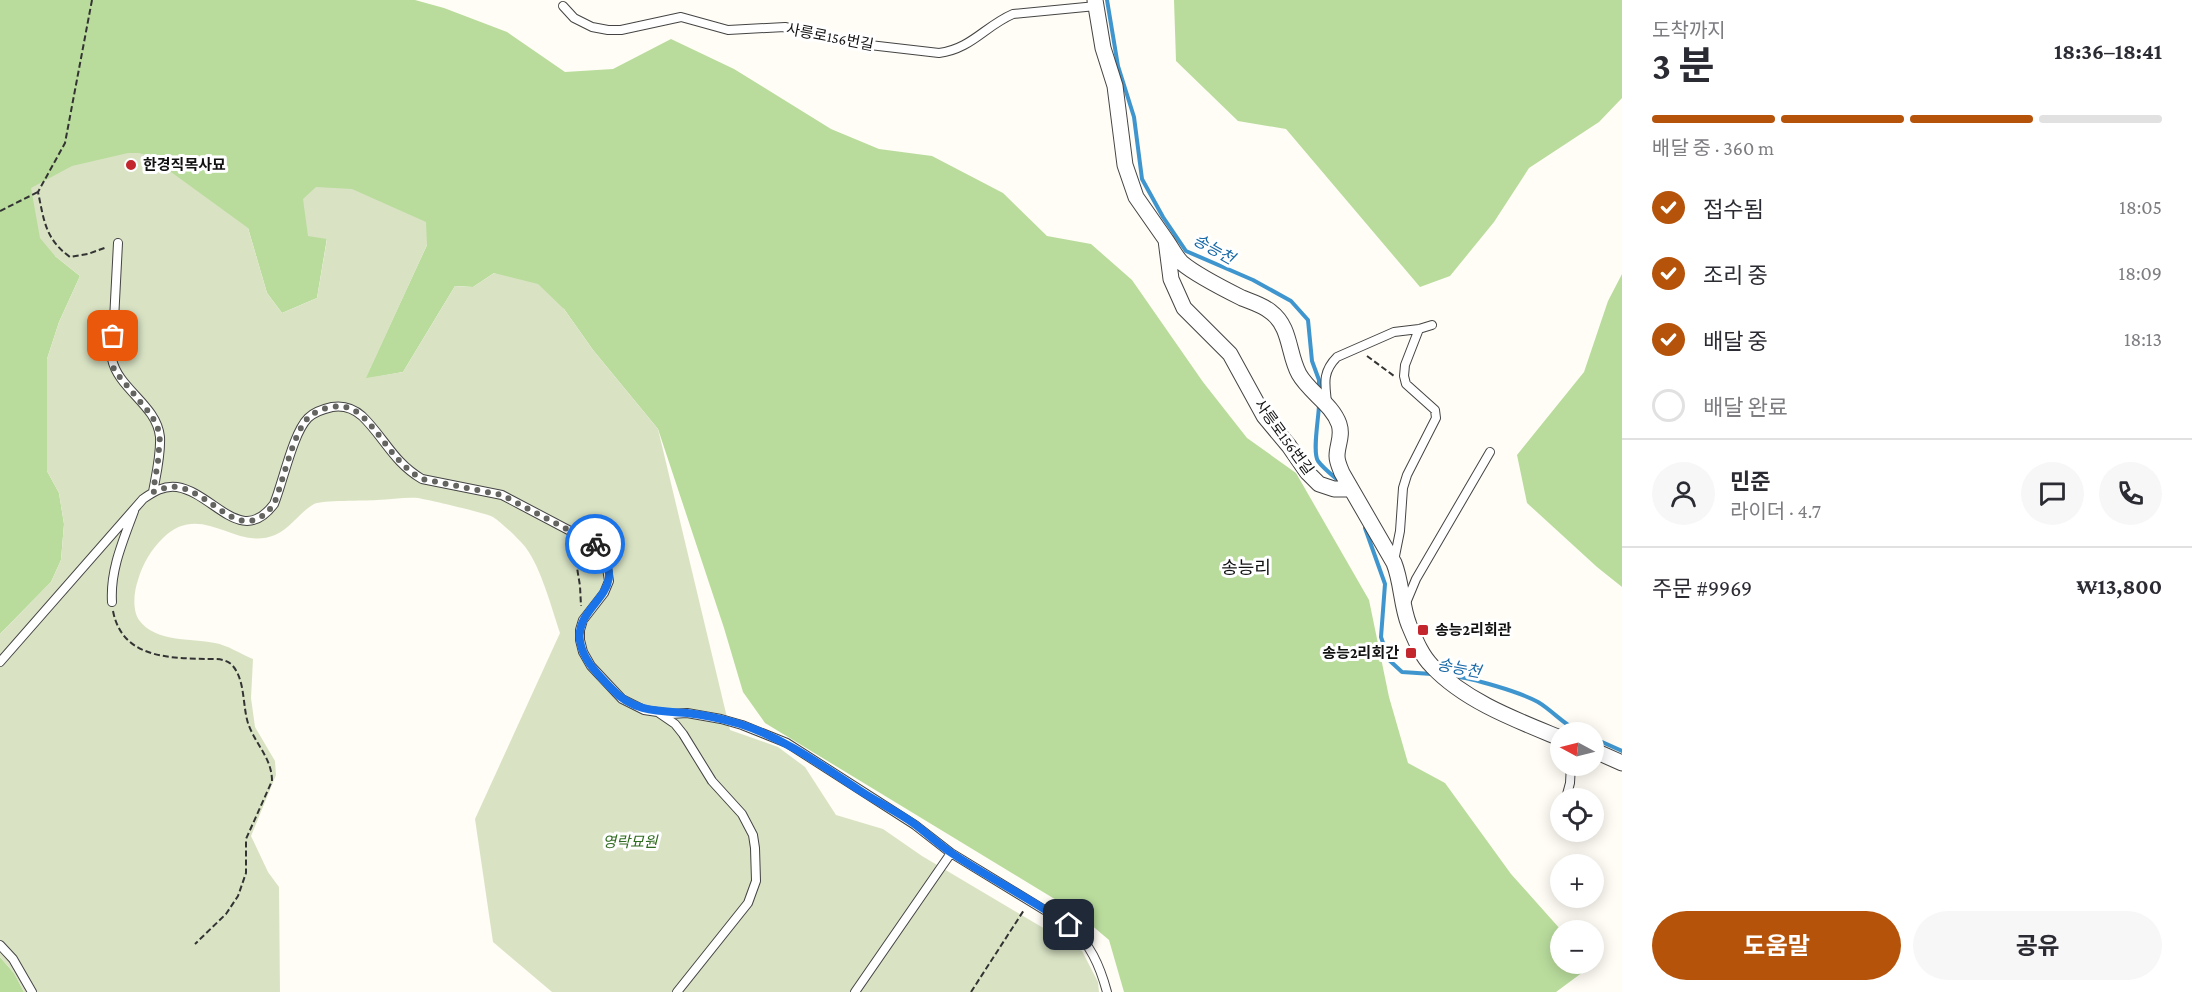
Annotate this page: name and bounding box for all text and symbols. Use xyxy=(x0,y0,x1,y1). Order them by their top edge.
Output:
text: 도착까지 xyxy=(1652,19,1726,41)
street label: 사릉로156번길 xyxy=(785,21,875,53)
text: 18:36–18:41 xyxy=(2054,39,2162,64)
text: 3 분 xyxy=(1652,44,1714,87)
text: 배달 중 · 360 m xyxy=(1652,137,1774,159)
place label: 한경직목사묘 xyxy=(143,157,226,173)
marker: 한경직목사묘 xyxy=(124,158,138,172)
icon: check xyxy=(1652,191,1685,224)
text: 18:05 xyxy=(2119,196,2162,218)
text: 접수됨 xyxy=(1703,197,1764,222)
water label: 송능천 xyxy=(1191,231,1239,268)
icon: check xyxy=(1652,257,1685,290)
text: 18:09 xyxy=(2119,262,2162,284)
text: 조리 중 xyxy=(1703,263,1768,288)
pin xyxy=(87,310,138,361)
icon: bag xyxy=(96,319,129,352)
icon: check xyxy=(1652,323,1685,356)
text: 18:13 xyxy=(2124,328,2162,350)
text: 배달 중 xyxy=(1703,329,1768,354)
text: 배달 완료 xyxy=(1703,395,1788,420)
street label: 사릉로156번길 xyxy=(1251,396,1317,478)
button: person xyxy=(1652,462,1715,525)
button: chat xyxy=(2021,462,2084,525)
button: phone xyxy=(2099,462,2162,525)
text: 민준 xyxy=(1730,469,1770,494)
text: 라이더 · 4.7 xyxy=(1730,500,1821,522)
courier xyxy=(565,514,625,574)
icon: bike xyxy=(579,528,612,561)
district label: 송능리 xyxy=(1221,558,1271,578)
text: ₩13,800 xyxy=(2077,574,2162,599)
text: 주문 #9969 xyxy=(1652,576,1752,601)
place label: 송능2리회관 xyxy=(1435,622,1512,638)
marker: 송능2리회관 xyxy=(1416,623,1430,637)
place label: 송능2리회간 xyxy=(1322,645,1399,661)
marker: 송능2리회간 xyxy=(1404,646,1418,660)
water label: 송능천 xyxy=(1436,655,1485,681)
north arrow xyxy=(1550,722,1604,776)
map controls xyxy=(1550,722,1604,974)
button: locate xyxy=(1550,788,1604,842)
park label: 영락묘원 xyxy=(602,834,659,850)
button: + xyxy=(1550,854,1604,908)
pin xyxy=(1043,899,1094,950)
icon: home xyxy=(1052,908,1085,941)
button: 도움말 xyxy=(1652,911,1901,980)
button: 공유 xyxy=(1913,911,2162,980)
button: − xyxy=(1550,920,1604,974)

